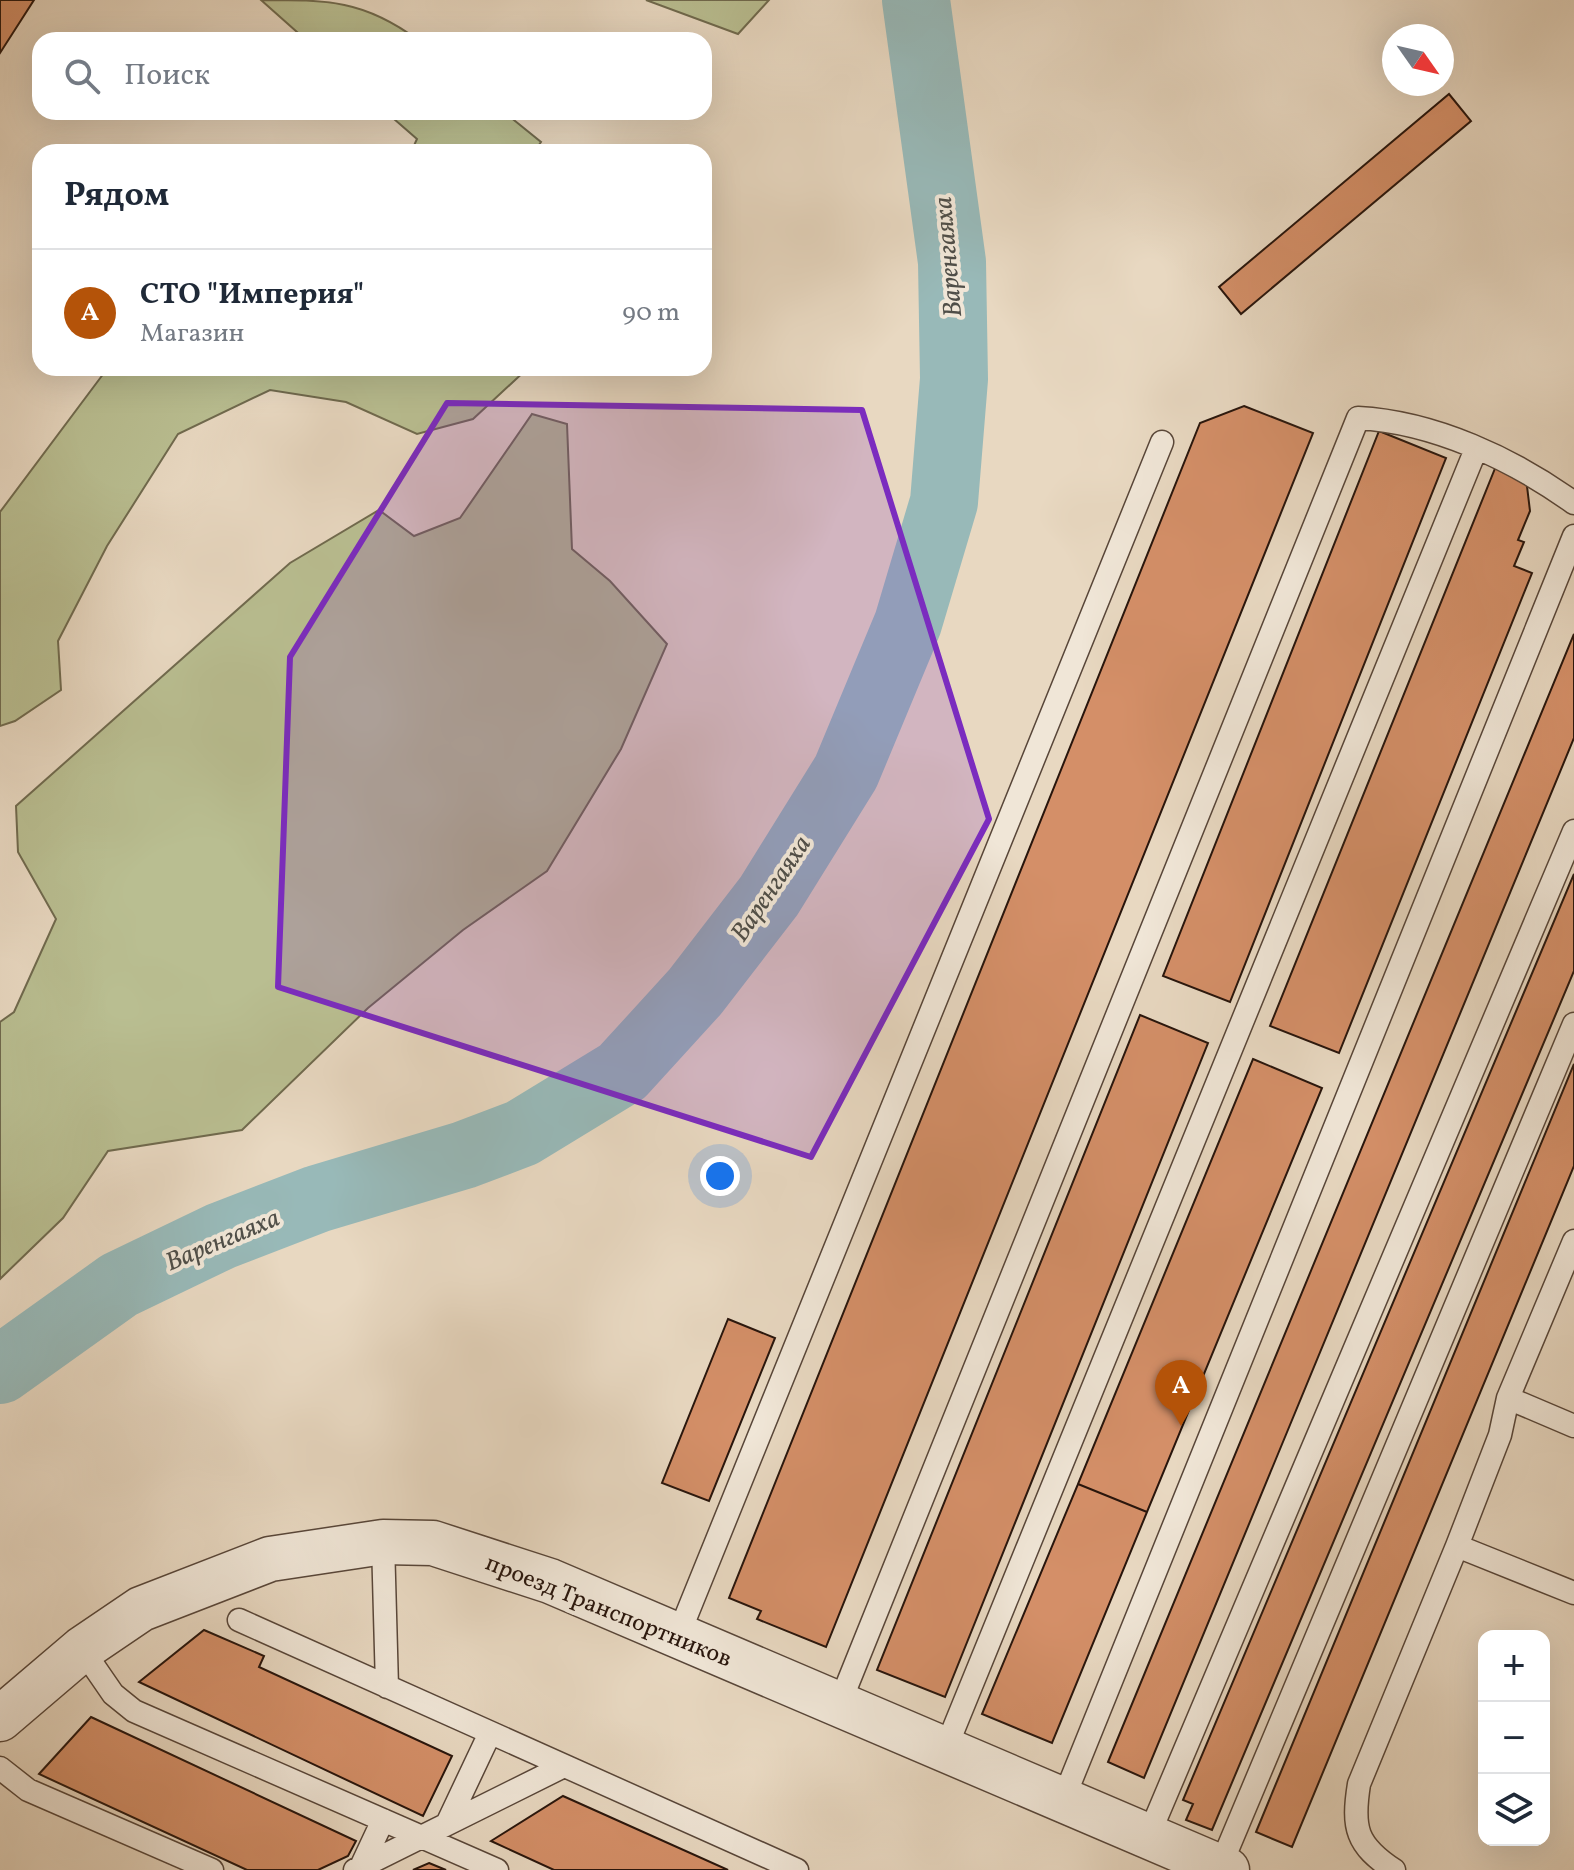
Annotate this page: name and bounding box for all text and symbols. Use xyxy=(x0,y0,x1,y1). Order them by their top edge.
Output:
north arrow xyxy=(1382,24,1454,96)
search box xyxy=(32,32,712,120)
icon: search xyxy=(60,54,104,98)
text: Поиск xyxy=(124,55,210,97)
text: Рядом xyxy=(64,173,169,220)
water label: Варенгаяха xyxy=(926,195,972,319)
text: СТО "Империя" xyxy=(140,274,364,316)
text: A xyxy=(81,295,99,331)
text: 90 m xyxy=(622,295,680,331)
text: Магазин xyxy=(140,316,244,352)
water label: Варенгаяха xyxy=(723,829,820,949)
your location xyxy=(700,1156,740,1196)
water label: Варенгаяха xyxy=(160,1201,286,1281)
pin: A xyxy=(1155,1360,1207,1426)
street label: проезд Транспортников xyxy=(480,1547,737,1677)
map controls xyxy=(1478,1630,1550,1846)
button: + xyxy=(1478,1630,1550,1702)
button: − xyxy=(1478,1702,1550,1774)
button: layers xyxy=(1478,1774,1550,1846)

